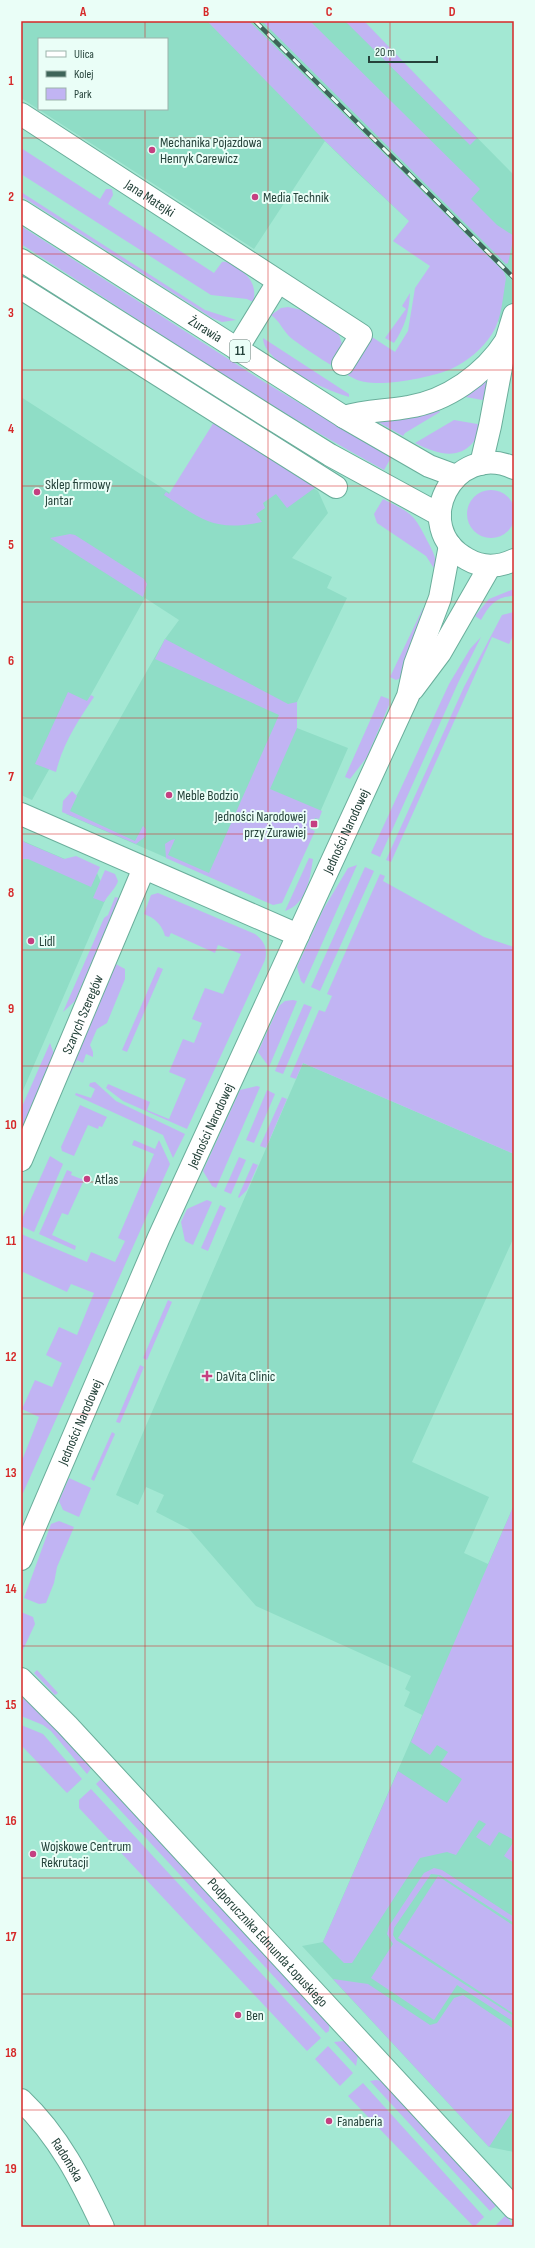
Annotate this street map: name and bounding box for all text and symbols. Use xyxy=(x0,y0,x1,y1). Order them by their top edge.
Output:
text: A xyxy=(79,4,87,20)
text: B xyxy=(203,4,209,20)
text: C xyxy=(326,4,333,20)
text: D xyxy=(449,4,456,20)
legend xyxy=(38,38,168,110)
scale bar xyxy=(369,38,437,64)
text: 20 m xyxy=(375,45,395,60)
text: Ulica xyxy=(74,47,94,62)
text: Kolej xyxy=(74,67,93,82)
text: 1 xyxy=(8,73,14,89)
text: Park xyxy=(74,87,92,102)
place label: Mechanika Pojazdowa Henryk Carewicz xyxy=(160,134,262,167)
marker: Mechanika Pojazdowa Henryk Carewicz xyxy=(147,145,157,155)
street label: Jana Matejki xyxy=(121,175,178,220)
text: 2 xyxy=(8,189,14,205)
place label: Media Technik xyxy=(263,189,330,206)
marker: Media Technik xyxy=(250,192,260,202)
text: 3 xyxy=(8,305,14,321)
street label: Żurawia xyxy=(186,312,226,346)
road number: 11 xyxy=(230,340,250,362)
text: 4 xyxy=(8,421,14,437)
place label: Sklep firmowy Jantar xyxy=(44,476,111,509)
marker: Sklep firmowy Jantar xyxy=(32,487,42,497)
text: 5 xyxy=(8,537,14,553)
text: 6 xyxy=(8,653,14,669)
text: 7 xyxy=(8,769,14,785)
street label: Jedności Narodowej xyxy=(319,786,373,877)
place label: Meble Bodzio xyxy=(177,787,239,804)
marker: Meble Bodzio xyxy=(164,790,174,800)
place label: Jedności Narodowej przy Żurawiej xyxy=(214,808,306,841)
marker: Jedności Narodowej przy Żurawiej xyxy=(309,819,319,829)
text: 8 xyxy=(8,885,14,901)
place label: Lidl xyxy=(39,933,55,950)
marker: Lidl xyxy=(26,936,36,946)
street label: Szarych Szeregów xyxy=(58,972,107,1057)
text: 9 xyxy=(8,1001,14,1017)
street label: Jedności Narodowej xyxy=(183,1081,237,1172)
text: 10 xyxy=(5,1117,17,1133)
place label: Atlas xyxy=(94,1171,118,1188)
marker: Atlas xyxy=(82,1174,92,1184)
text: 11 xyxy=(6,1233,16,1249)
text: 12 xyxy=(6,1349,17,1365)
place label: DaVita Clinic xyxy=(216,1368,275,1385)
marker: DaVita Clinic xyxy=(201,1370,213,1382)
street label: Jedności Narodowej xyxy=(53,1377,106,1468)
text: 13 xyxy=(6,1465,17,1481)
text: 14 xyxy=(5,1581,17,1597)
text: 15 xyxy=(6,1697,17,1713)
text: 16 xyxy=(5,1813,17,1829)
place label: Wojskowe Centrum Rekrutacji xyxy=(41,1838,131,1871)
marker: Wojskowe Centrum Rekrutacji xyxy=(28,1849,38,1859)
street label: Podporucznika Edmunda Łopuskiego xyxy=(204,1874,332,2010)
text: 17 xyxy=(6,1929,17,1945)
place label: Ben xyxy=(246,2007,264,2024)
marker: Ben xyxy=(233,2010,243,2020)
text: 18 xyxy=(5,2045,17,2061)
place label: Fanaberia xyxy=(337,2113,382,2130)
marker: Fanaberia xyxy=(324,2116,334,2126)
street label: Radomska xyxy=(48,2134,87,2184)
text: 19 xyxy=(5,2161,17,2177)

